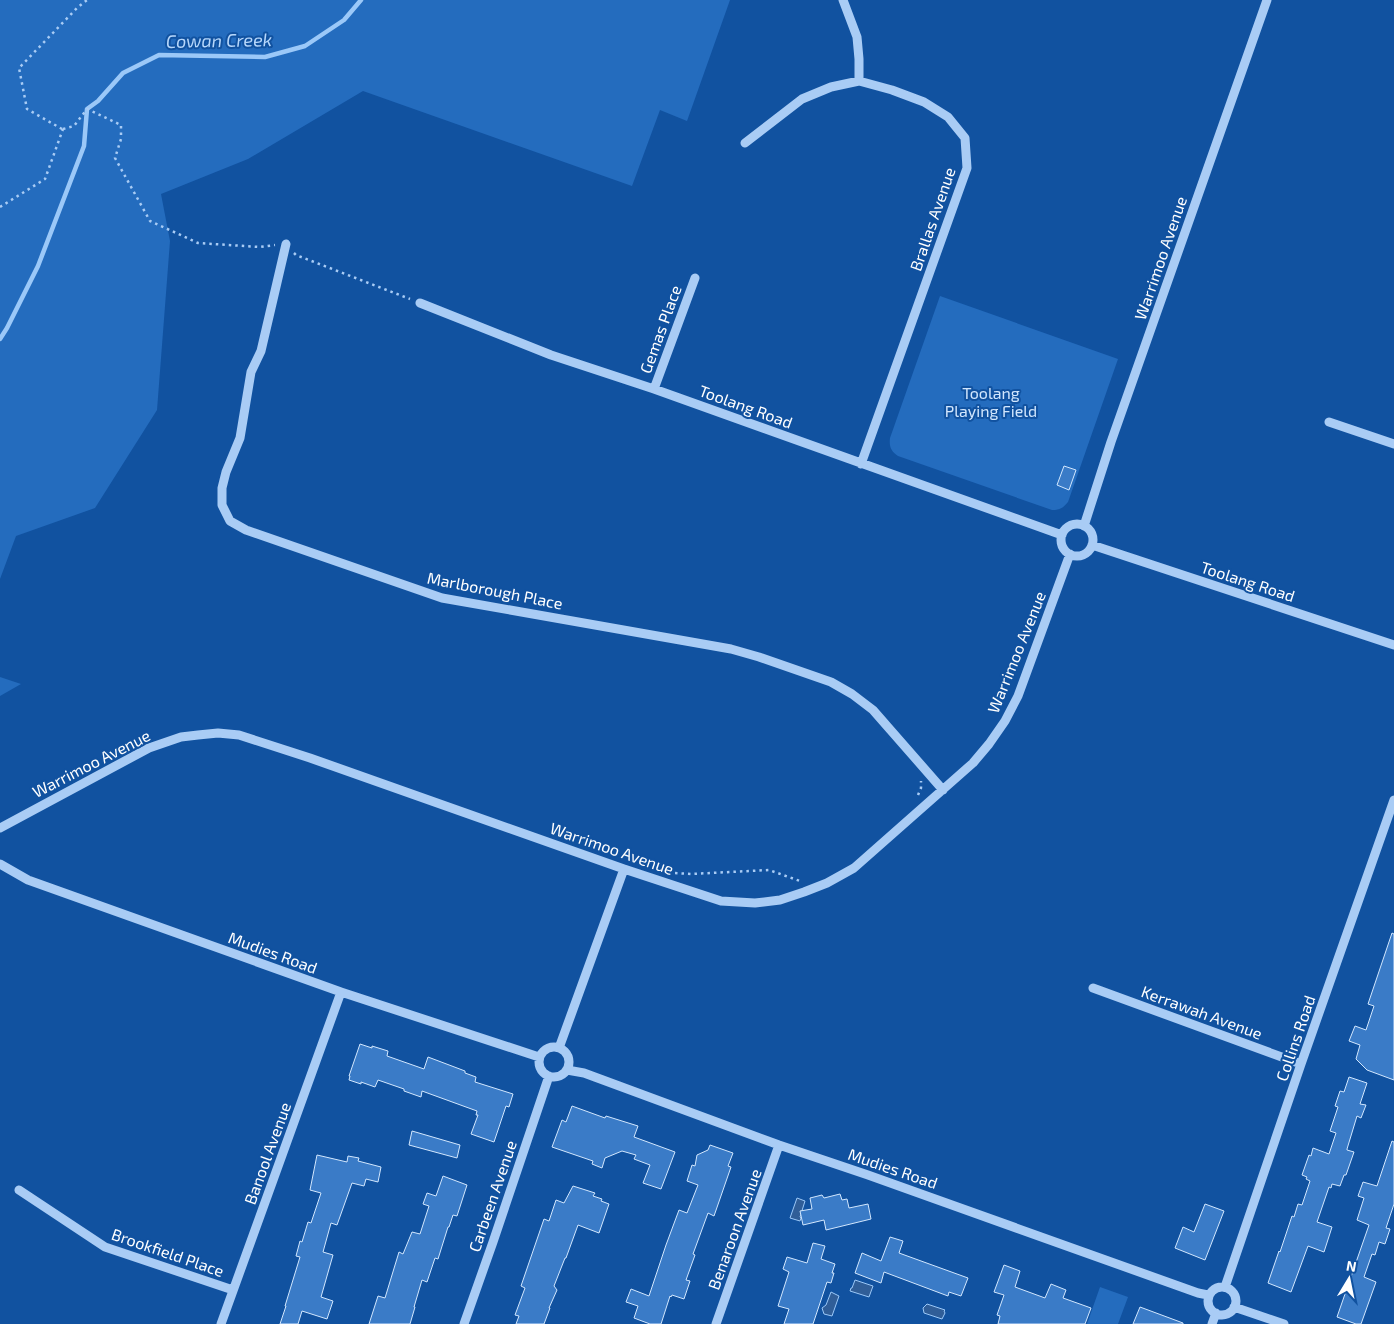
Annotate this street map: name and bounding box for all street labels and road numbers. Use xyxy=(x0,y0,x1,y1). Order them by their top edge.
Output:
street label: Brallas Avenue xyxy=(905,165,959,273)
street label: Warrimoo Avenue xyxy=(1130,194,1190,322)
street label: Gemas Place xyxy=(635,282,685,376)
street label: Toolang Road xyxy=(697,380,795,432)
street label: Toolang Road xyxy=(1199,557,1297,605)
street label: Marlborough Place xyxy=(426,568,564,612)
street label: Warrimoo Avenue xyxy=(983,588,1049,716)
street label: Warrimoo Avenue xyxy=(29,725,153,801)
street label: Warrimoo Avenue xyxy=(548,818,676,878)
street label: Mudies Road xyxy=(226,927,320,977)
street label: Kerrawah Avenue xyxy=(1139,981,1265,1043)
street label: Collins Road xyxy=(1271,993,1319,1083)
street label: Banool Avenue xyxy=(240,1099,294,1207)
street label: Carbeen Avenue xyxy=(464,1138,520,1254)
street label: Mudies Road xyxy=(846,1144,940,1192)
street label: Benaroon Avenue xyxy=(703,1166,765,1292)
street label: Brookfield Place xyxy=(109,1224,227,1280)

